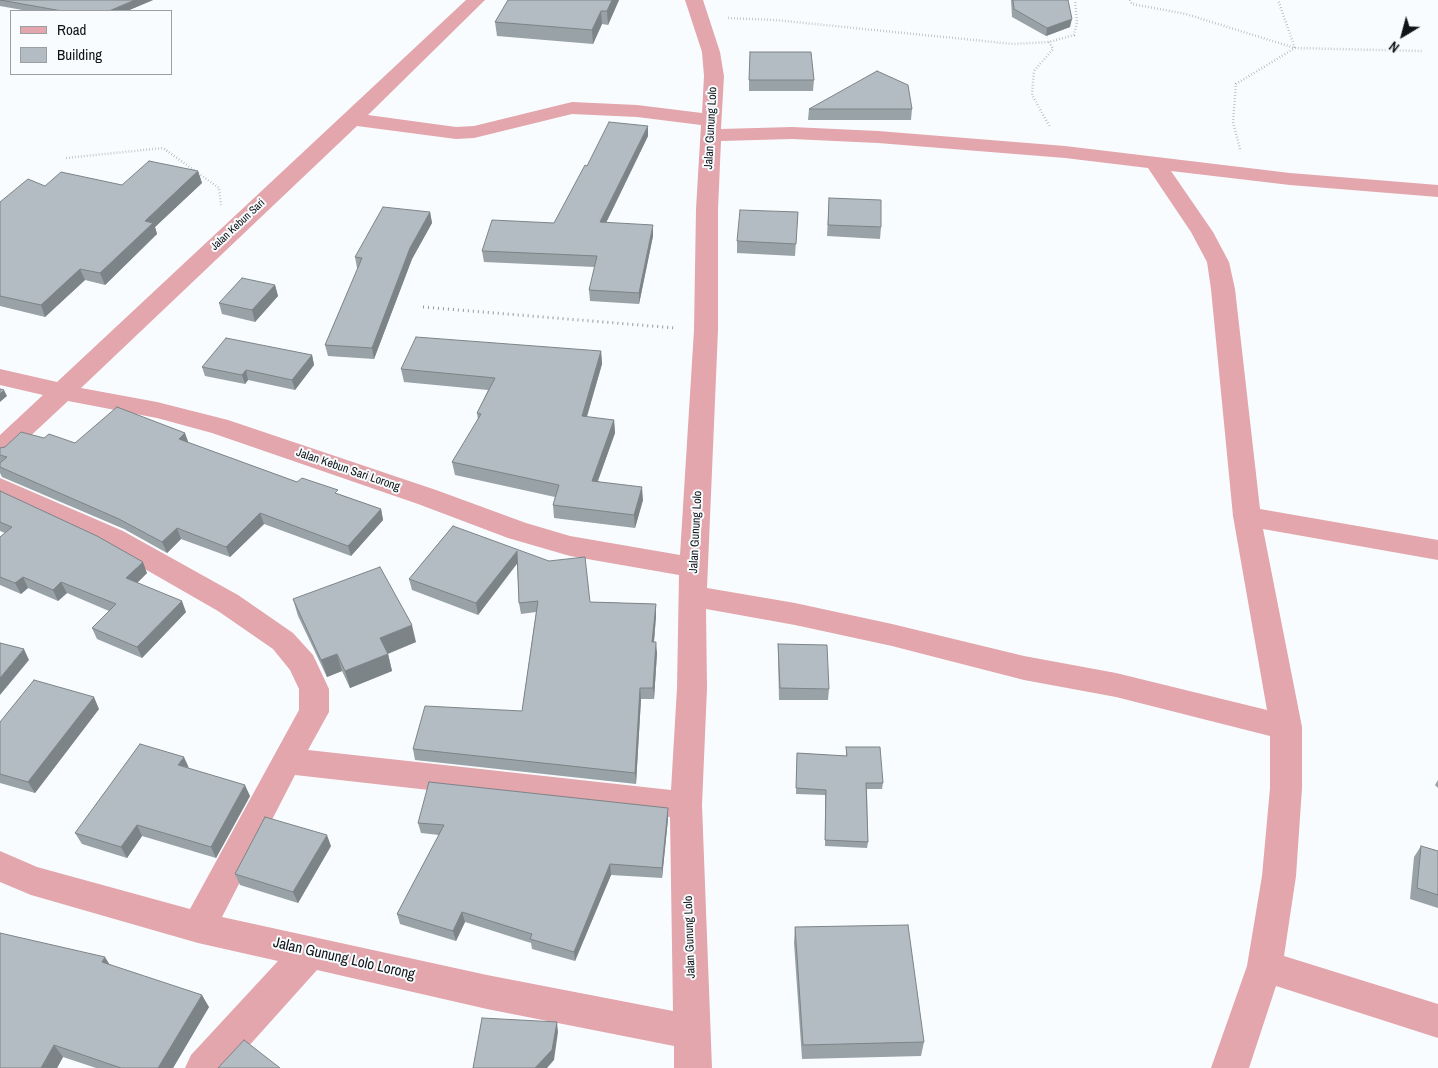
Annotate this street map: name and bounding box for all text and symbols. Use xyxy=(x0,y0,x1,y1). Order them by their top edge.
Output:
legend xyxy=(10,10,172,75)
north arrow xyxy=(1378,10,1428,60)
text: Road xyxy=(57,19,86,40)
text: N xyxy=(1385,37,1403,57)
text: Building xyxy=(57,44,102,65)
street label: Jalan Gunung Lolo xyxy=(702,86,720,170)
street label: Jalan Kebun Sari xyxy=(208,197,268,253)
street label: Jalan Kebun Sari Lorong xyxy=(294,445,402,495)
street label: Jalan Gunung Lolo xyxy=(687,490,705,574)
street label: Jalan Gunung Lolo xyxy=(681,895,699,979)
street label: Jalan Gunung Lolo Lorong xyxy=(271,934,417,984)

